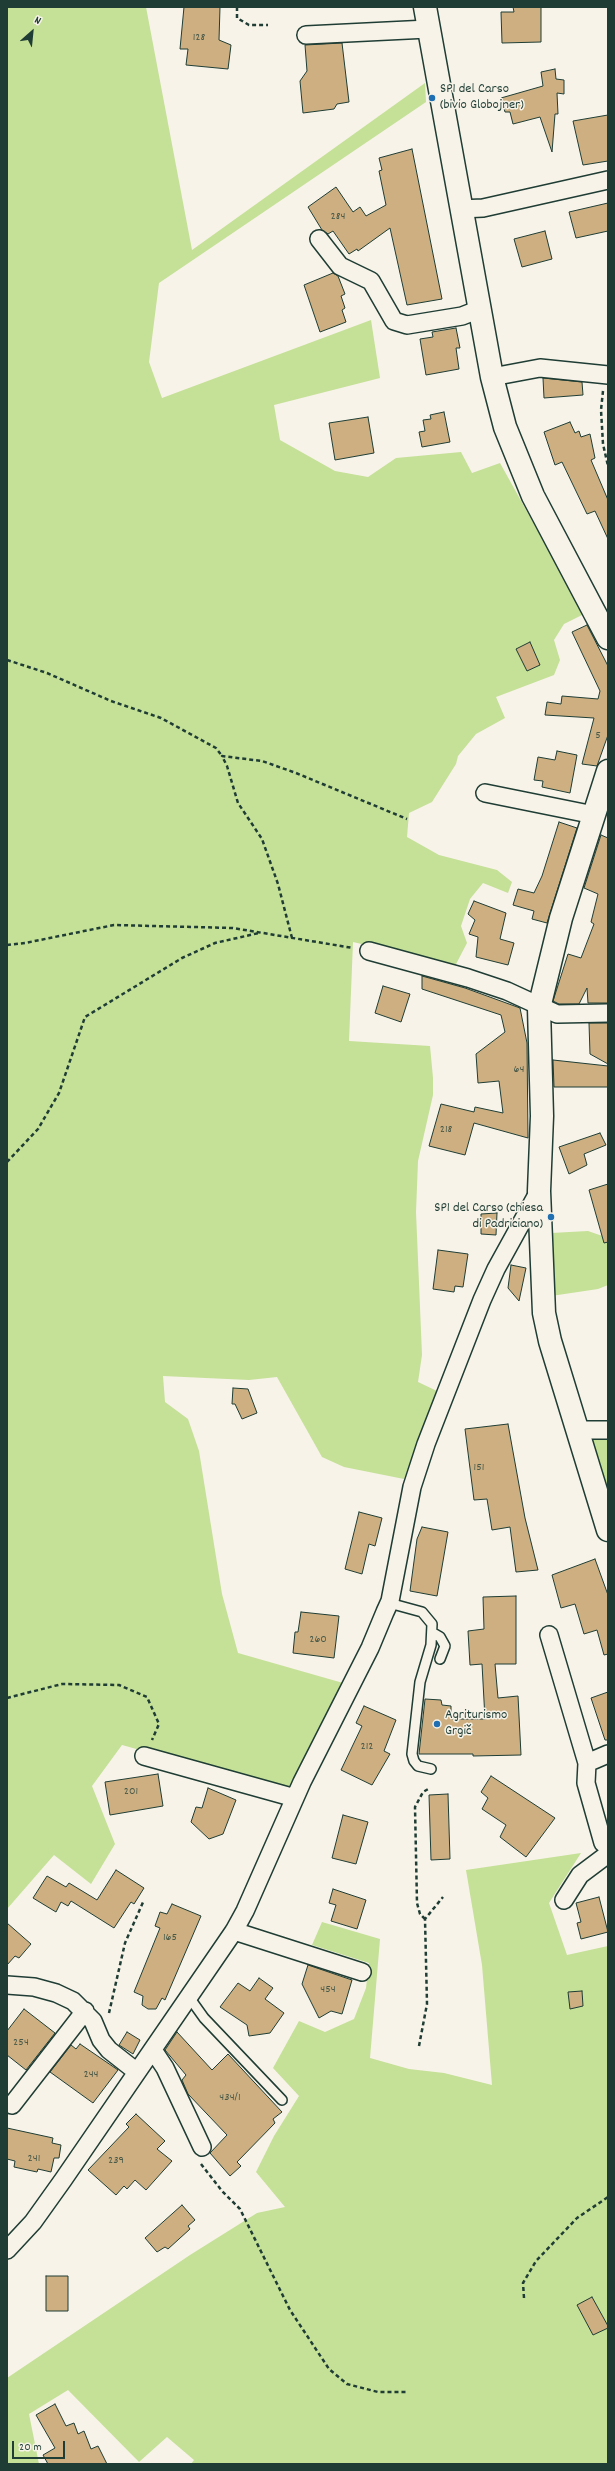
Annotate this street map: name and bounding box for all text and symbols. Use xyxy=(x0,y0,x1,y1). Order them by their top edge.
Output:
north arrow xyxy=(12,12,52,52)
text: N xyxy=(31,13,44,30)
house number: 128 xyxy=(193,31,205,45)
place label: SP1 del Carso (bivio Globojner) xyxy=(440,82,524,114)
marker: SP1 del Carso (bivio Globojner) xyxy=(427,93,437,103)
house number: 284 xyxy=(330,210,346,224)
house number: 5 xyxy=(595,729,601,743)
house number: 64 xyxy=(514,1063,524,1077)
house number: 218 xyxy=(440,1123,452,1137)
place label: SP1 del Carso (chiesa di Padriciano) xyxy=(434,1201,543,1234)
marker: SP1 del Carso (chiesa di Padriciano) xyxy=(546,1212,556,1222)
house number: 151 xyxy=(474,1461,484,1475)
house number: 260 xyxy=(309,1633,327,1647)
place label: Agriturismo Grgič xyxy=(445,1708,507,1740)
marker: Agriturismo Grgič xyxy=(432,1719,442,1729)
house number: 212 xyxy=(360,1740,374,1754)
house number: 201 xyxy=(124,1785,138,1799)
house number: 165 xyxy=(163,1931,177,1945)
house number: 454 xyxy=(320,1983,336,1997)
house number: 254 xyxy=(13,2036,29,2050)
house number: 244 xyxy=(83,2068,99,2082)
house number: 434/1 xyxy=(219,2091,241,2105)
house number: 241 xyxy=(28,2152,40,2166)
house number: 239 xyxy=(108,2154,124,2168)
scale bar xyxy=(14,2433,67,2459)
text: 20 m xyxy=(19,2439,42,2456)

